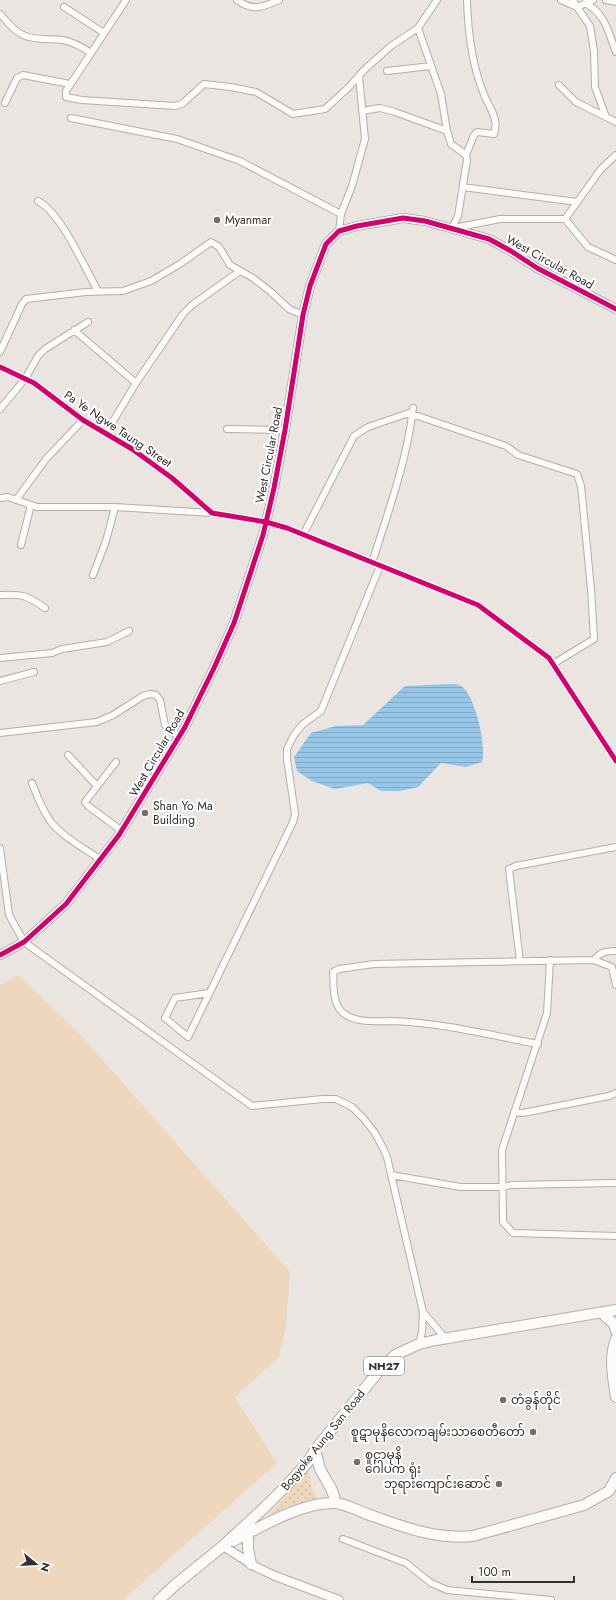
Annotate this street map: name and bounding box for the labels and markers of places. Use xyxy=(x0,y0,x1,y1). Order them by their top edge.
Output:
place label: Myanmar xyxy=(225,211,272,229)
marker: Myanmar xyxy=(212,215,222,225)
place label: Shan Yo Ma Building xyxy=(153,797,213,829)
marker: Shan Yo Ma Building xyxy=(140,808,150,818)
place label: တံခွန်တိုင် xyxy=(511,1391,561,1410)
marker: တံခွန်တိုင် xyxy=(498,1395,508,1405)
place label: စူဋာမုနိလောကချမ်းသာစေတီတော် xyxy=(351,1423,525,1442)
marker: စူဋာမုနိလောကချမ်းသာစေတီတော် xyxy=(528,1427,538,1437)
place label: စူဠာမုနိ ဂေါပက ရုံး xyxy=(365,1446,421,1479)
marker: စူဠာမုနိ ဂေါပက ရုံး xyxy=(352,1457,362,1467)
place label: ဘုရားကျောင်းဆောင် xyxy=(384,1475,491,1494)
marker: ဘုရားကျောင်းဆောင် xyxy=(494,1479,504,1489)

